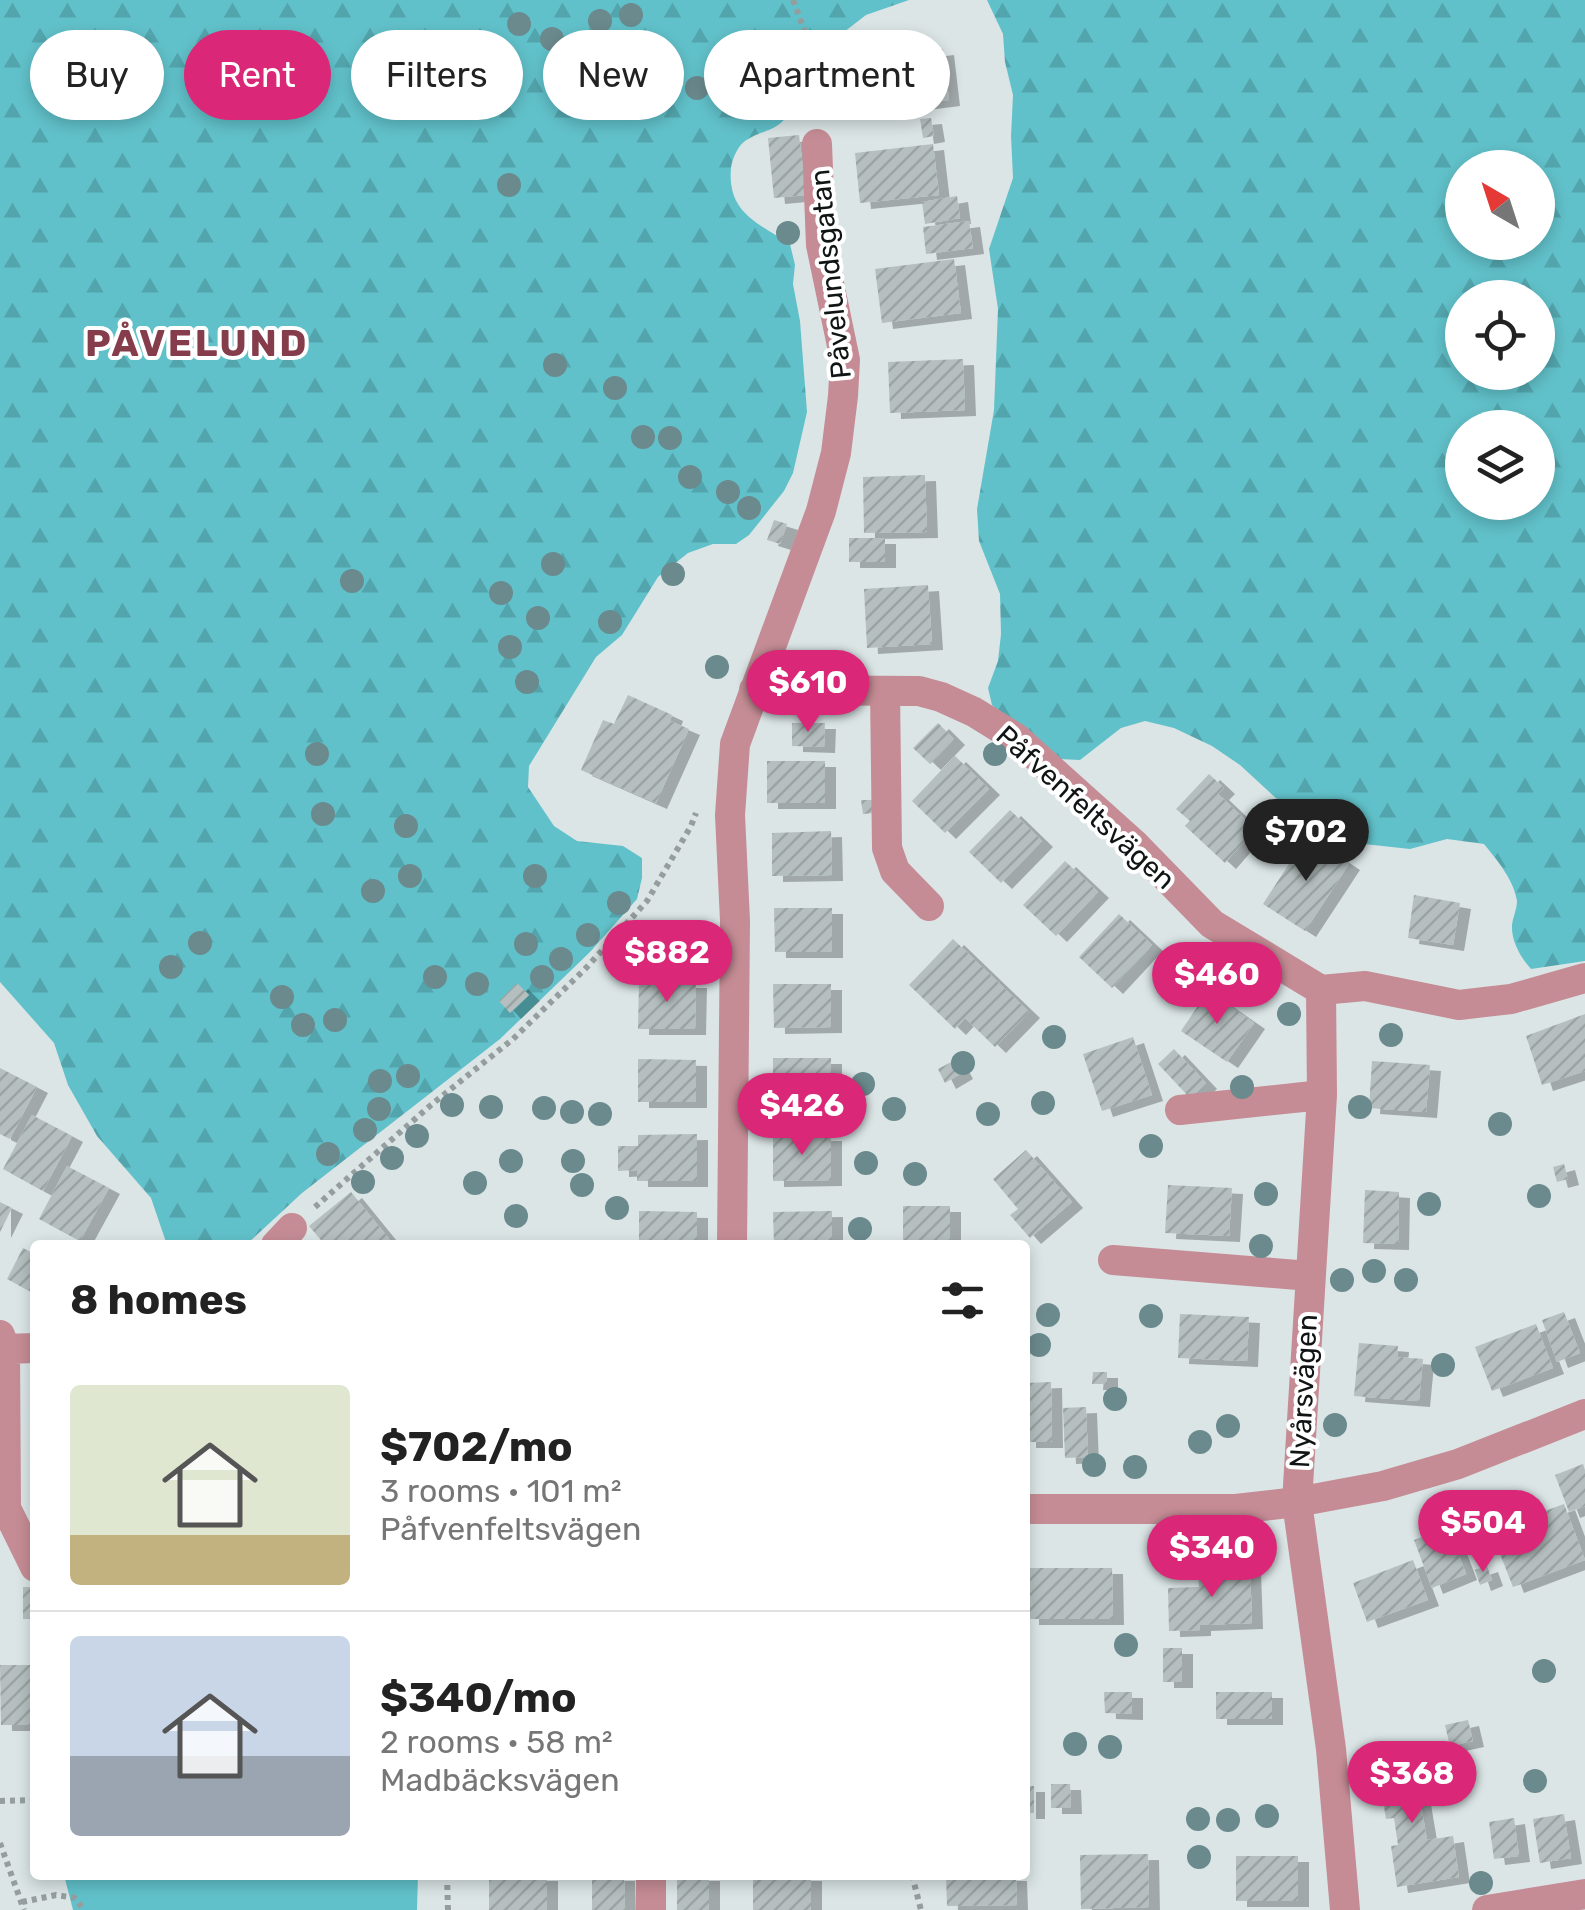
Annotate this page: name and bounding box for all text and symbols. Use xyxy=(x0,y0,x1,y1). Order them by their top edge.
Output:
chip: Buy xyxy=(30,30,164,120)
chip: Rent xyxy=(184,30,331,120)
chip: Filters xyxy=(351,30,523,120)
chip: New xyxy=(543,30,684,120)
chip: Apartment xyxy=(704,30,950,120)
north arrow xyxy=(1445,150,1555,260)
map controls xyxy=(1445,150,1555,520)
street label: Påvelundsgatan xyxy=(803,168,858,380)
button: locate xyxy=(1445,280,1555,390)
district label: PÅVELUND xyxy=(85,320,309,366)
button: layers xyxy=(1445,410,1555,520)
pin: $610 xyxy=(749,650,867,735)
text: $610 xyxy=(768,663,848,701)
street label: Påfvenfeltsvägen xyxy=(990,719,1182,896)
pin: $702 xyxy=(1247,799,1365,884)
text: $702 xyxy=(1265,812,1347,850)
pin: $882 xyxy=(608,920,726,1005)
text: $882 xyxy=(624,933,710,971)
pin: $460 xyxy=(1158,942,1276,1027)
text: $460 xyxy=(1174,955,1260,993)
pin: $426 xyxy=(743,1073,861,1158)
text: $426 xyxy=(760,1086,844,1124)
icon: filters xyxy=(935,1273,990,1328)
text: 8 homes xyxy=(70,1275,247,1325)
street label: Nyårsvägen xyxy=(1283,1313,1324,1469)
text: $702/mo xyxy=(380,1422,573,1472)
icon: home xyxy=(150,1425,270,1545)
text: 3 rooms · 101 m² xyxy=(380,1472,622,1510)
pin: $504 xyxy=(1424,1490,1542,1575)
text: $504 xyxy=(1440,1503,1526,1541)
text: Påfvenfeltsvägen xyxy=(380,1510,641,1548)
pin: $340 xyxy=(1153,1515,1271,1600)
text: $340 xyxy=(1169,1528,1255,1566)
text: $340/mo xyxy=(380,1673,577,1723)
icon: home xyxy=(150,1676,270,1796)
text: 2 rooms · 58 m² xyxy=(380,1723,613,1761)
pin: $368 xyxy=(1353,1741,1471,1826)
text: $368 xyxy=(1370,1754,1454,1792)
text: Madbäcksvägen xyxy=(380,1761,620,1799)

